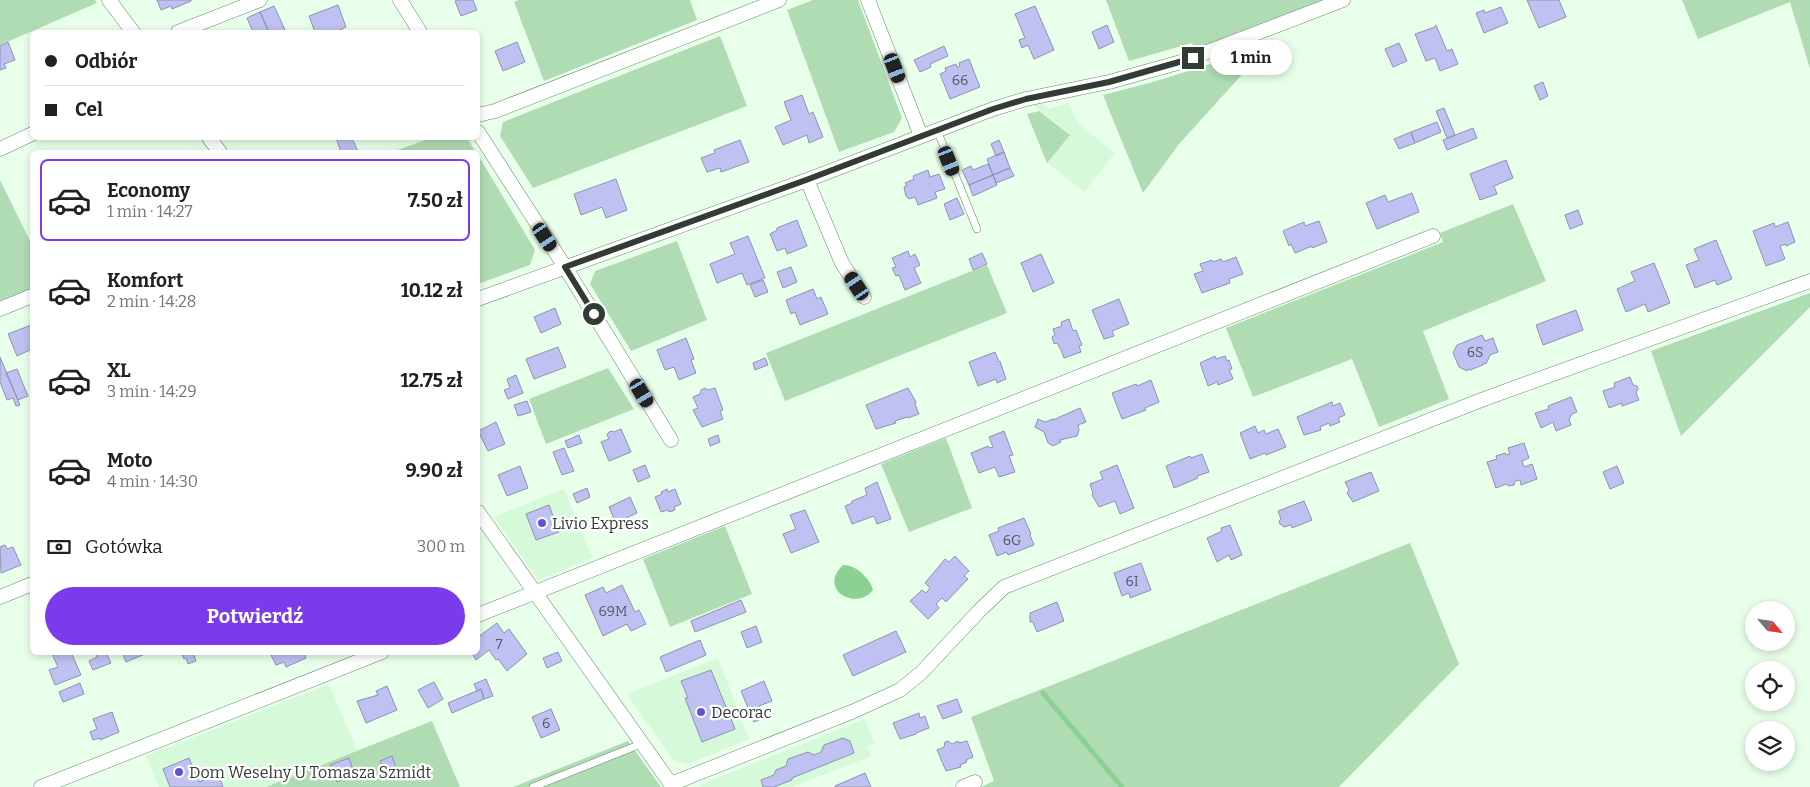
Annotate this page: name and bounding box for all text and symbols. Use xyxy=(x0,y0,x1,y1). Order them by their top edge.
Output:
callout: 1 min xyxy=(1210,40,1293,76)
route end xyxy=(1182,47,1204,69)
text: 1 min xyxy=(1231,48,1271,67)
text: Odbiór xyxy=(75,50,137,73)
car xyxy=(882,51,907,85)
house number: 66 xyxy=(952,72,968,89)
text: Cel xyxy=(75,98,103,121)
car xyxy=(936,144,961,178)
icon: car xyxy=(47,178,92,223)
text: Economy xyxy=(107,179,190,202)
text: 7.50 zł xyxy=(408,189,463,212)
text: 1 min · 14:27 xyxy=(107,202,192,221)
car xyxy=(530,220,559,254)
icon: car xyxy=(47,268,92,313)
text: Komfort xyxy=(107,269,183,292)
car xyxy=(842,269,871,303)
text: 10.12 zł xyxy=(401,279,463,302)
text: 2 min · 14:28 xyxy=(107,292,196,311)
route start xyxy=(583,303,605,325)
house number: 6S xyxy=(1467,344,1483,361)
icon: car xyxy=(47,358,92,403)
text: XL xyxy=(107,359,131,382)
text: 12.75 zł xyxy=(400,369,463,392)
car xyxy=(627,376,656,410)
text: 3 min · 14:29 xyxy=(107,382,197,401)
icon: car xyxy=(47,448,92,493)
text: Moto xyxy=(107,449,153,472)
text: 9.90 zł xyxy=(405,459,463,482)
text: 4 min · 14:30 xyxy=(107,472,198,491)
place label: Livio Express xyxy=(552,514,649,533)
marker: Livio Express xyxy=(536,517,548,529)
house number: 6G xyxy=(1003,532,1021,549)
icon: cash xyxy=(45,533,73,561)
text: Gotówka xyxy=(85,535,163,558)
text: 300 m xyxy=(417,537,465,556)
house number: 6I xyxy=(1125,573,1139,590)
button: Potwierdź xyxy=(45,587,465,645)
north arrow xyxy=(1745,601,1795,651)
map controls xyxy=(1745,601,1795,771)
house number: 69M xyxy=(599,603,627,620)
house number: 7 xyxy=(495,636,503,653)
button: locate xyxy=(1745,661,1795,711)
place label: Decorac xyxy=(711,703,772,722)
marker: Decorac xyxy=(695,706,707,718)
house number: 6 xyxy=(542,715,550,732)
button: layers xyxy=(1745,721,1795,771)
place label: Dom Weselny U Tomasza Szmidt xyxy=(189,763,431,782)
marker: Dom Weselny U Tomasza Szmidt xyxy=(173,766,185,778)

